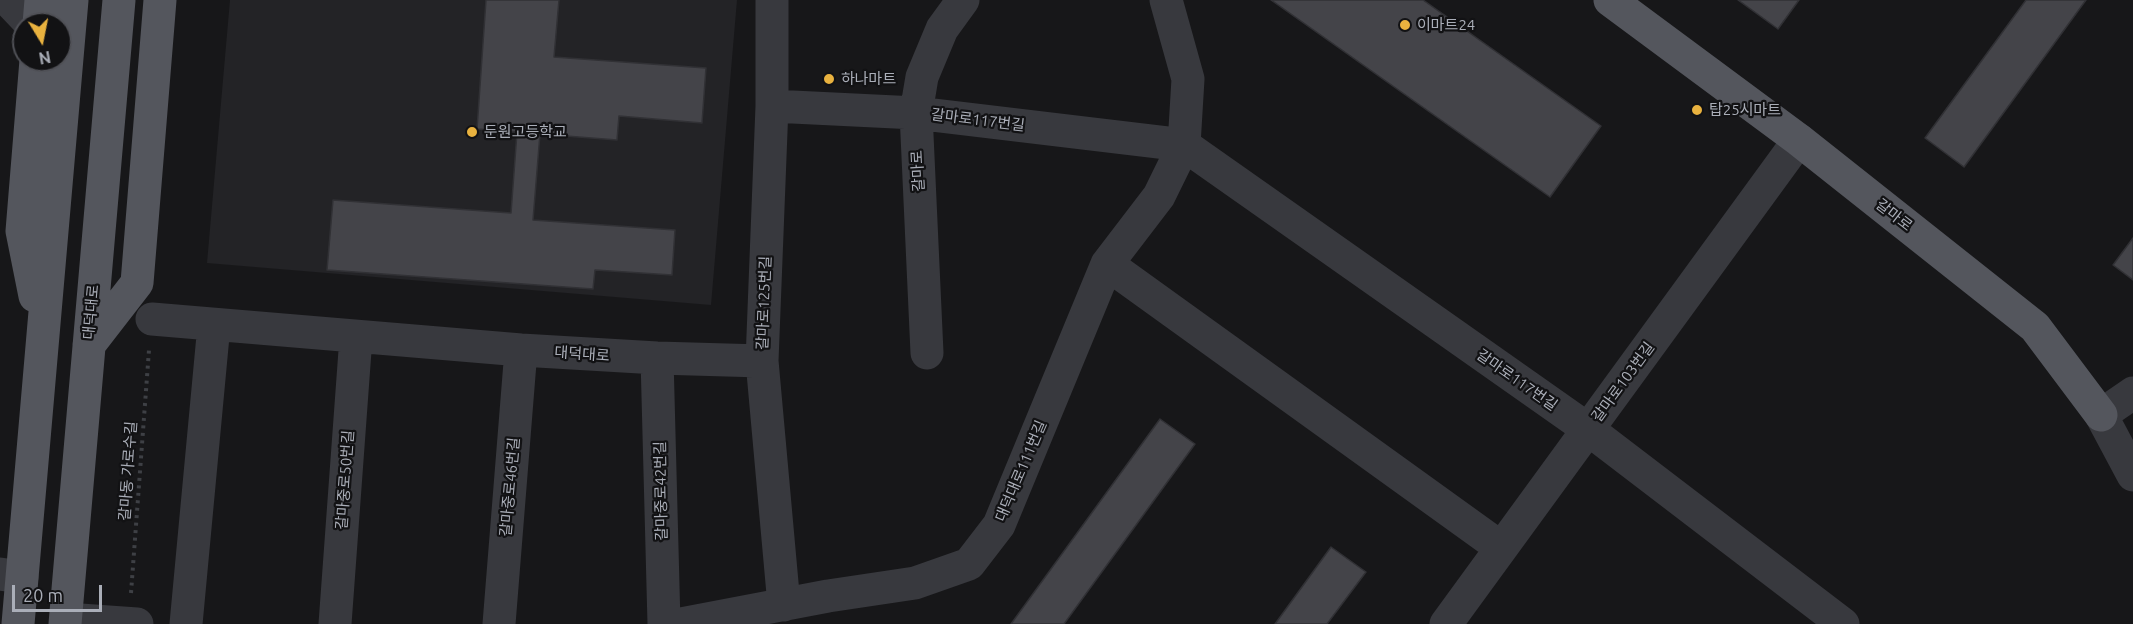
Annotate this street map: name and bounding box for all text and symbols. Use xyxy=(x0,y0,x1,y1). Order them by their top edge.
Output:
north arrow xyxy=(12,12,72,72)
place label: 이마트24 xyxy=(1417,16,1475,34)
marker: 이마트24 xyxy=(1398,18,1412,32)
text: N xyxy=(37,48,52,68)
place label: 하나마트 xyxy=(841,70,896,88)
marker: 하나마트 xyxy=(822,72,836,86)
place label: 탑25시마트 xyxy=(1709,101,1781,119)
marker: 탑25시마트 xyxy=(1690,103,1704,117)
street label: 갈마로117번길 xyxy=(930,105,1026,135)
place label: 둔원고등학교 xyxy=(484,123,567,141)
marker: 둔원고등학교 xyxy=(465,125,479,139)
street label: 갈마로 xyxy=(908,150,928,192)
street label: 갈마로 xyxy=(1872,195,1916,235)
street label: 갈마로125번길 xyxy=(753,256,775,350)
street label: 대덕대로 xyxy=(80,284,102,340)
street label: 갈마로103번길 xyxy=(1588,339,1658,425)
street label: 대덕대로 xyxy=(554,343,610,365)
street label: 갈마로117번길 xyxy=(1473,346,1561,414)
street label: 대덕대로111번길 xyxy=(992,418,1050,524)
street label: 갈마동 가로수길 xyxy=(116,420,140,522)
street label: 갈마중로50번길 xyxy=(333,430,357,530)
street label: 갈마중로46번길 xyxy=(497,437,523,537)
street label: 갈마중로42번길 xyxy=(651,441,671,541)
scale bar xyxy=(15,573,105,611)
text: 20 m xyxy=(23,585,63,605)

